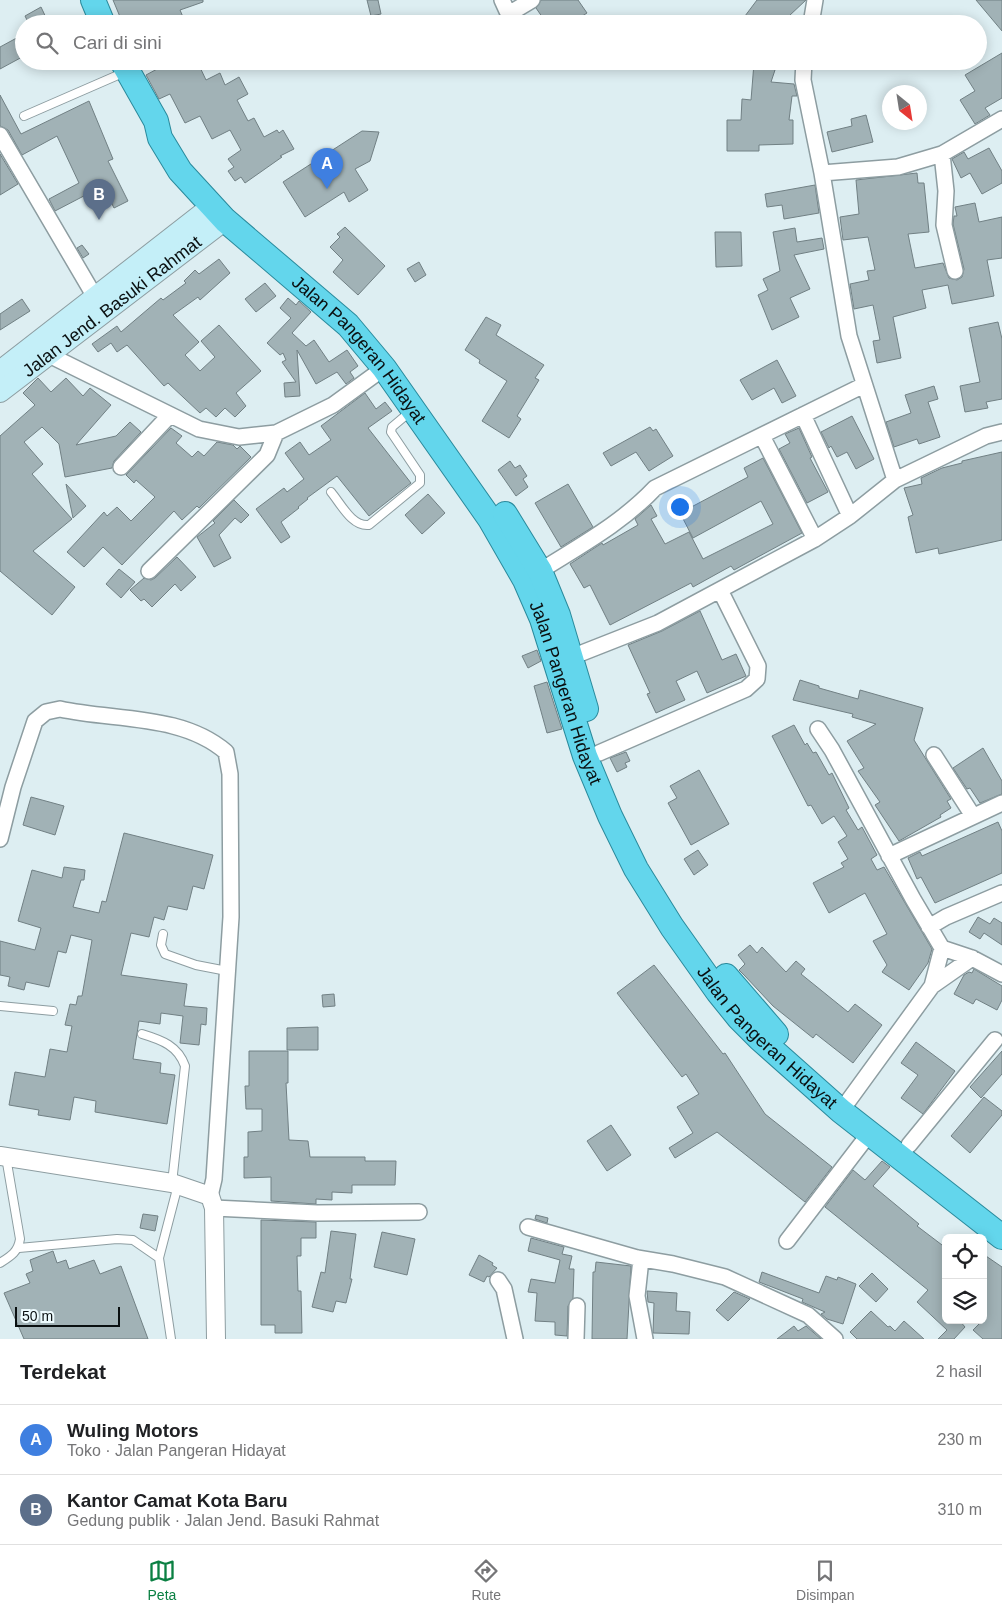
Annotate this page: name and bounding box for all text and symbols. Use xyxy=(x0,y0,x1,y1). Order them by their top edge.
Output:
search box xyxy=(15,15,987,70)
icon: search xyxy=(33,29,61,57)
text: Cari di sini xyxy=(73,32,162,53)
north arrow xyxy=(882,85,927,130)
pin: A xyxy=(311,148,343,189)
pin: B xyxy=(83,179,115,220)
street label: Jalan Jend. Basuki Rahmat xyxy=(19,232,205,381)
street label: Jalan Pangeran Hidayat xyxy=(288,272,430,428)
your location xyxy=(667,494,693,520)
street label: Jalan Pangeran Hidayat xyxy=(525,598,606,787)
street label: Jalan Pangeran Hidayat xyxy=(693,962,841,1113)
map controls xyxy=(942,1234,987,1324)
button: locate xyxy=(942,1234,987,1279)
button: layers xyxy=(942,1279,987,1324)
scale bar xyxy=(15,1304,120,1327)
text: 50 m xyxy=(22,1308,53,1324)
text: Terdekat xyxy=(20,1360,106,1383)
text: 2 hasil xyxy=(936,1363,982,1380)
text: Wuling Motors xyxy=(67,1420,199,1441)
text: A xyxy=(30,1431,42,1448)
text: 230 m xyxy=(938,1431,982,1448)
text: Toko · Jalan Pangeran Hidayat xyxy=(67,1442,286,1459)
text: Kantor Camat Kota Baru xyxy=(67,1490,288,1511)
text: B xyxy=(30,1501,42,1518)
text: 310 m xyxy=(938,1501,982,1518)
text: Gedung publik · Jalan Jend. Basuki Rahmat xyxy=(67,1512,379,1529)
tab: Peta xyxy=(148,1557,176,1603)
tab: Rute xyxy=(471,1557,501,1603)
tab: Disimpan xyxy=(796,1557,854,1603)

